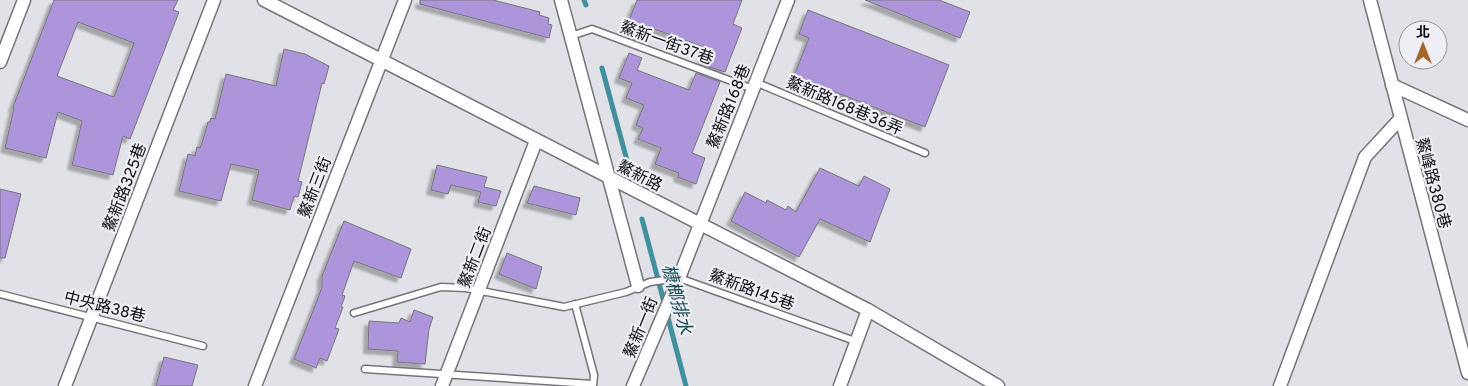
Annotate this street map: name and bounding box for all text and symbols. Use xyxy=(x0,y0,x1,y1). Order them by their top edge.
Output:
street label: 鰲新一街37巷 xyxy=(617,18,716,70)
north arrow xyxy=(1398,20,1448,70)
text: 北 xyxy=(1416,25,1430,42)
street label: 鰲新路168巷 xyxy=(704,62,756,152)
street label: 鰲新路168巷36弄 xyxy=(783,73,905,140)
street label: 鰲峰路380巷 xyxy=(1410,136,1454,231)
street label: 鰲新路325巷 xyxy=(100,141,152,235)
street label: 鰲新三街 xyxy=(295,154,337,221)
street label: 鰲新路 xyxy=(613,157,665,197)
street label: 鰲新二街 xyxy=(455,224,497,291)
water label: 槺榔排水 xyxy=(655,262,696,338)
street label: 鰲新路145巷 xyxy=(706,266,797,316)
street label: 中央路38巷 xyxy=(62,288,147,328)
street label: 鰲新一街 xyxy=(621,294,663,361)

